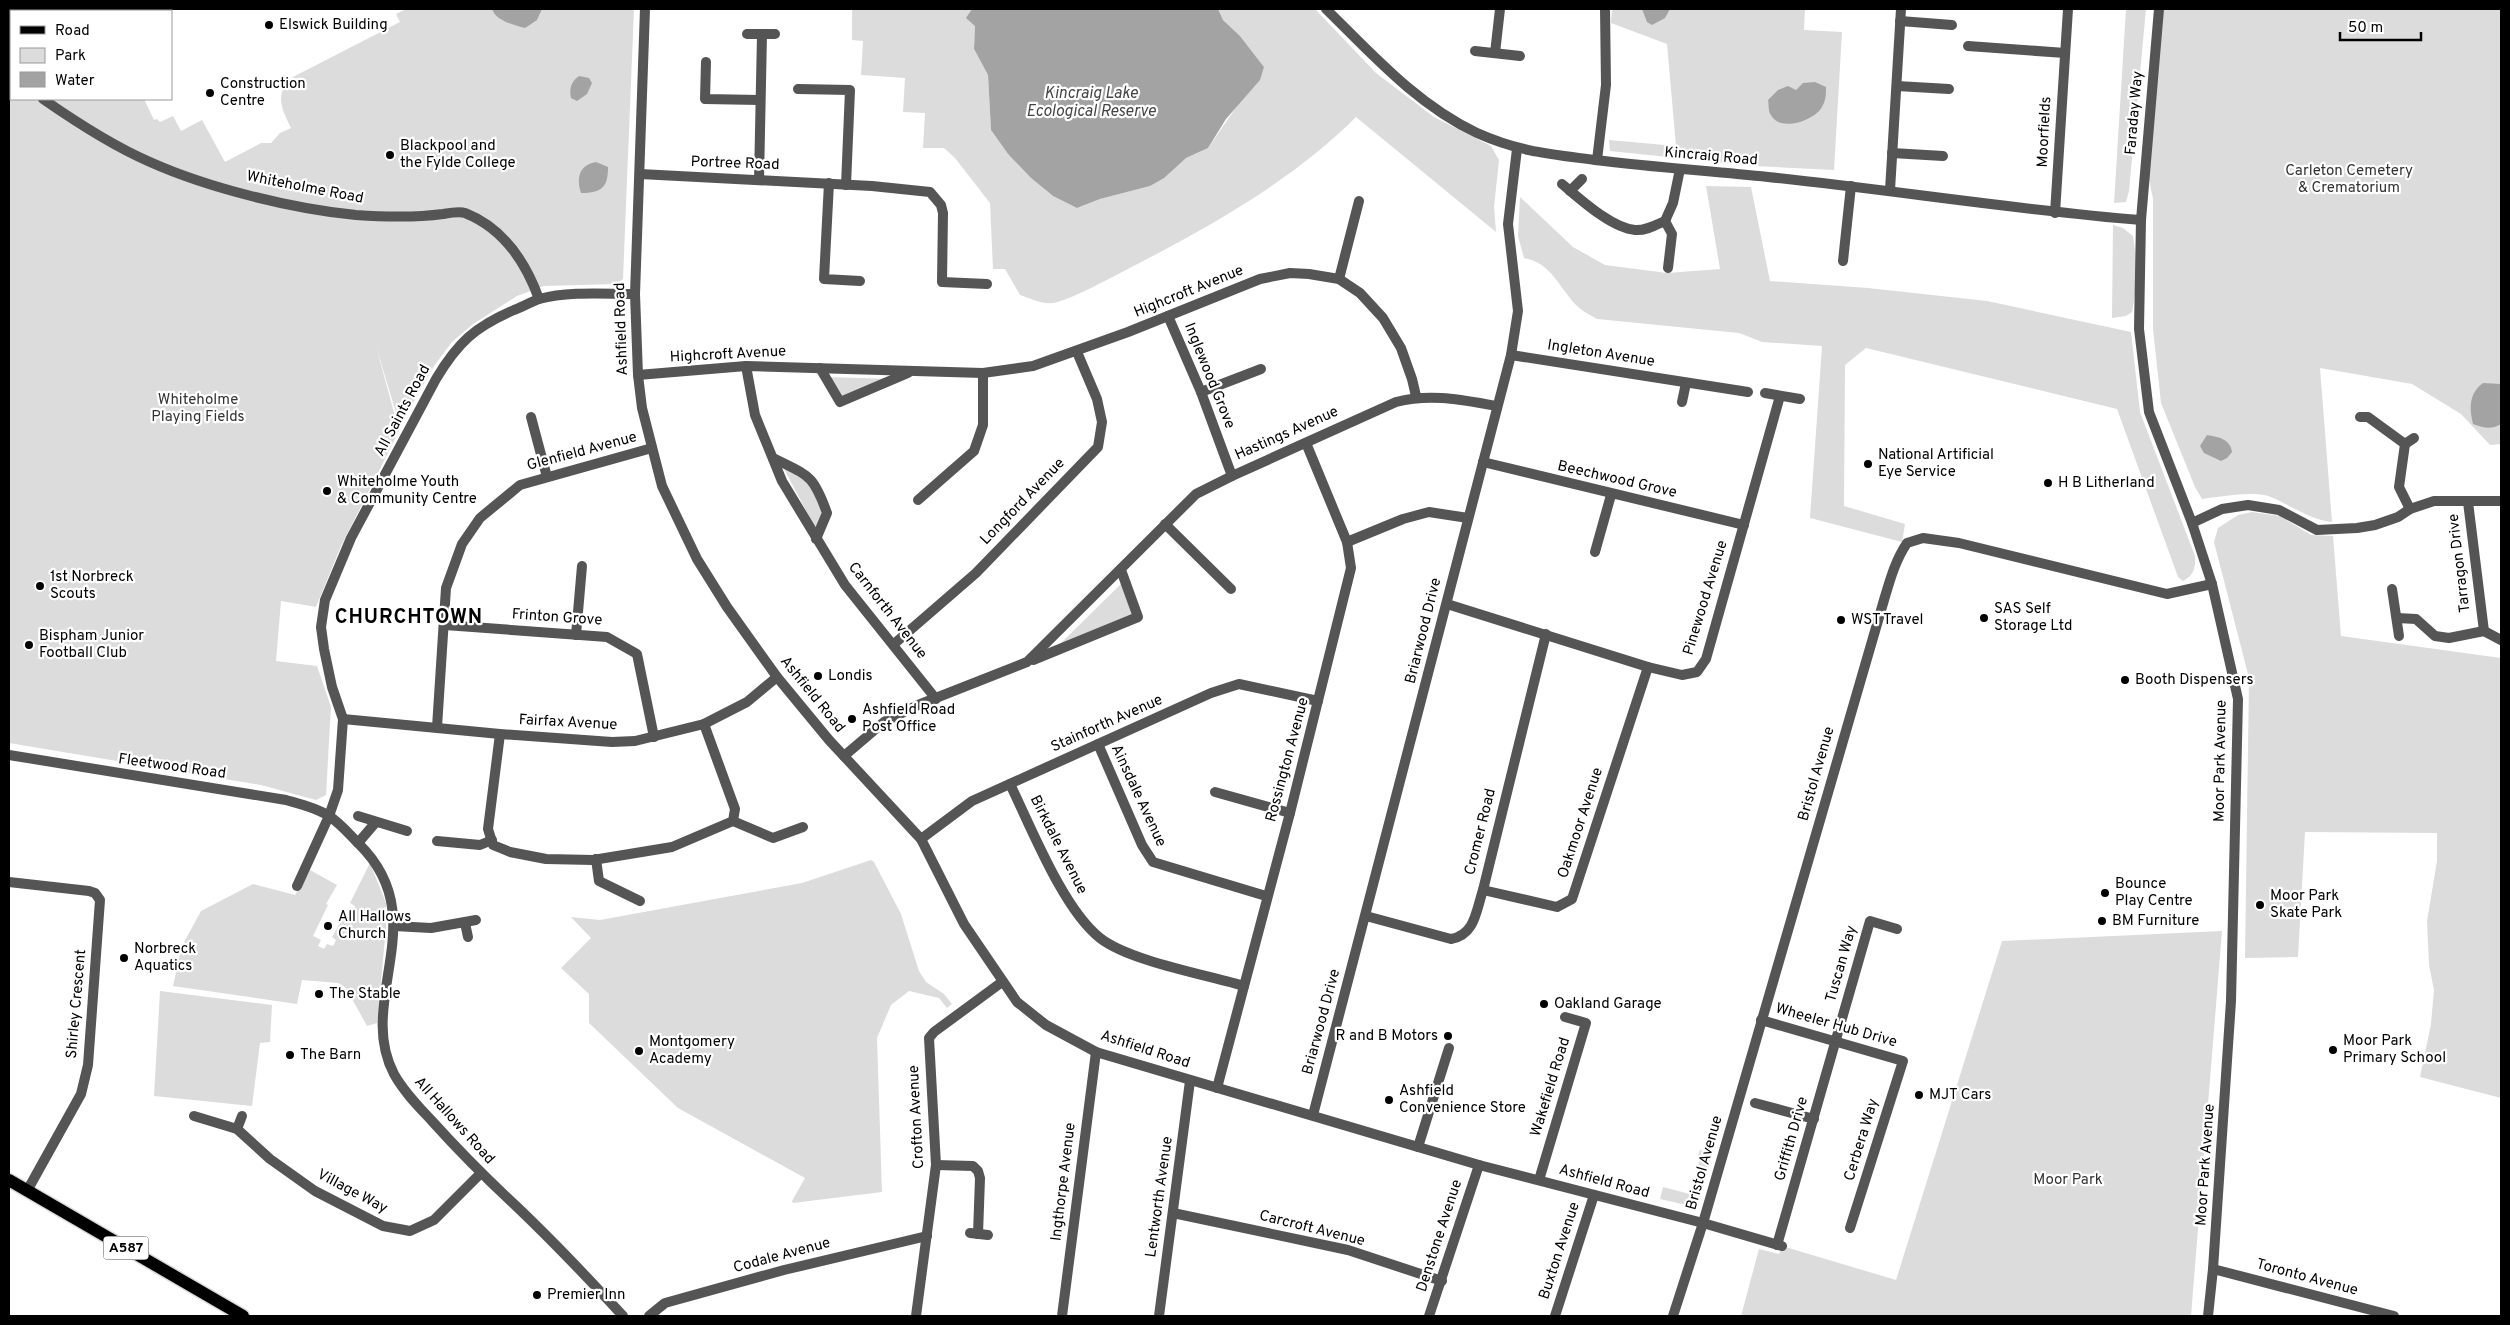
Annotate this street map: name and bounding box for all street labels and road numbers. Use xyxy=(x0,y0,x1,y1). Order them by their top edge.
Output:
street label: Faraday Way xyxy=(2122,70,2148,156)
street label: Moorfields xyxy=(2034,96,2056,168)
street label: Kincraig Road xyxy=(1663,143,1759,171)
street label: Portree Road xyxy=(690,153,780,175)
street label: Whiteholme Road xyxy=(245,167,365,209)
street label: Highcroft Avenue xyxy=(1131,261,1247,323)
street label: Ashfield Road xyxy=(611,282,633,376)
street label: Inglewood Grove xyxy=(1179,320,1239,432)
street label: Ingleton Avenue xyxy=(1546,336,1656,372)
street label: Highcroft Avenue xyxy=(669,342,787,368)
street label: All Saints Road xyxy=(371,362,435,460)
street label: Hastings Avenue xyxy=(1232,403,1342,465)
street label: Glenfield Avenue xyxy=(525,428,639,476)
street label: Longford Avenue xyxy=(977,455,1069,549)
street label: Beechwood Grove xyxy=(1555,457,1679,503)
street label: Tarragon Drive xyxy=(2445,512,2475,614)
street label: Pinewood Avenue xyxy=(1679,538,1733,658)
street label: Carnforth Avenue xyxy=(843,559,931,663)
street label: Briarwood Drive xyxy=(1402,576,1446,686)
street label: Frinton Grove xyxy=(511,605,603,631)
street label: Ashfield Road xyxy=(775,653,849,737)
street label: Stainforth Avenue xyxy=(1048,691,1166,757)
street label: Rossington Avenue xyxy=(1262,696,1314,824)
street label: Moor Park Avenue xyxy=(2210,700,2232,822)
street label: Fairfax Avenue xyxy=(518,711,618,735)
street label: Bristol Avenue xyxy=(1794,725,1840,823)
street label: Ainsdale Avenue xyxy=(1106,742,1170,850)
street label: Fleetwood Road xyxy=(117,750,227,784)
street label: Oakmoor Avenue xyxy=(1554,765,1608,881)
street label: Cromer Road xyxy=(1461,787,1501,877)
street label: Birkdale Avenue xyxy=(1025,792,1091,898)
street label: Tuscan Way xyxy=(1822,924,1862,1004)
street label: Shirley Crescent xyxy=(63,948,91,1060)
street label: Briarwood Drive xyxy=(1299,967,1345,1077)
street label: Wheeler Hub Drive xyxy=(1773,1000,1899,1052)
street label: Ashfield Road xyxy=(1098,1027,1192,1073)
street label: Wakefield Road xyxy=(1527,1035,1575,1139)
street label: Crofton Avenue xyxy=(905,1065,929,1169)
street label: All Hallows Road xyxy=(410,1073,498,1169)
street label: Griffith Drive xyxy=(1771,1095,1813,1183)
street label: Cerbera Way xyxy=(1840,1096,1884,1184)
street label: Moor Park Avenue xyxy=(2192,1103,2220,1227)
street label: Bristol Avenue xyxy=(1682,1114,1728,1212)
street label: Ingthorpe Avenue xyxy=(1047,1122,1081,1242)
street label: Lentworth Avenue xyxy=(1142,1135,1178,1259)
street label: Ashfield Road xyxy=(1557,1161,1651,1203)
street label: Village Way xyxy=(313,1165,391,1219)
street label: Denstone Avenue xyxy=(1413,1177,1467,1295)
street label: Buxton Avenue xyxy=(1535,1200,1585,1302)
street label: Carcroft Avenue xyxy=(1257,1207,1367,1251)
street label: Codale Avenue xyxy=(731,1234,833,1278)
road number: A587 xyxy=(104,1236,148,1260)
street label: Toronto Avenue xyxy=(2254,1255,2360,1301)

